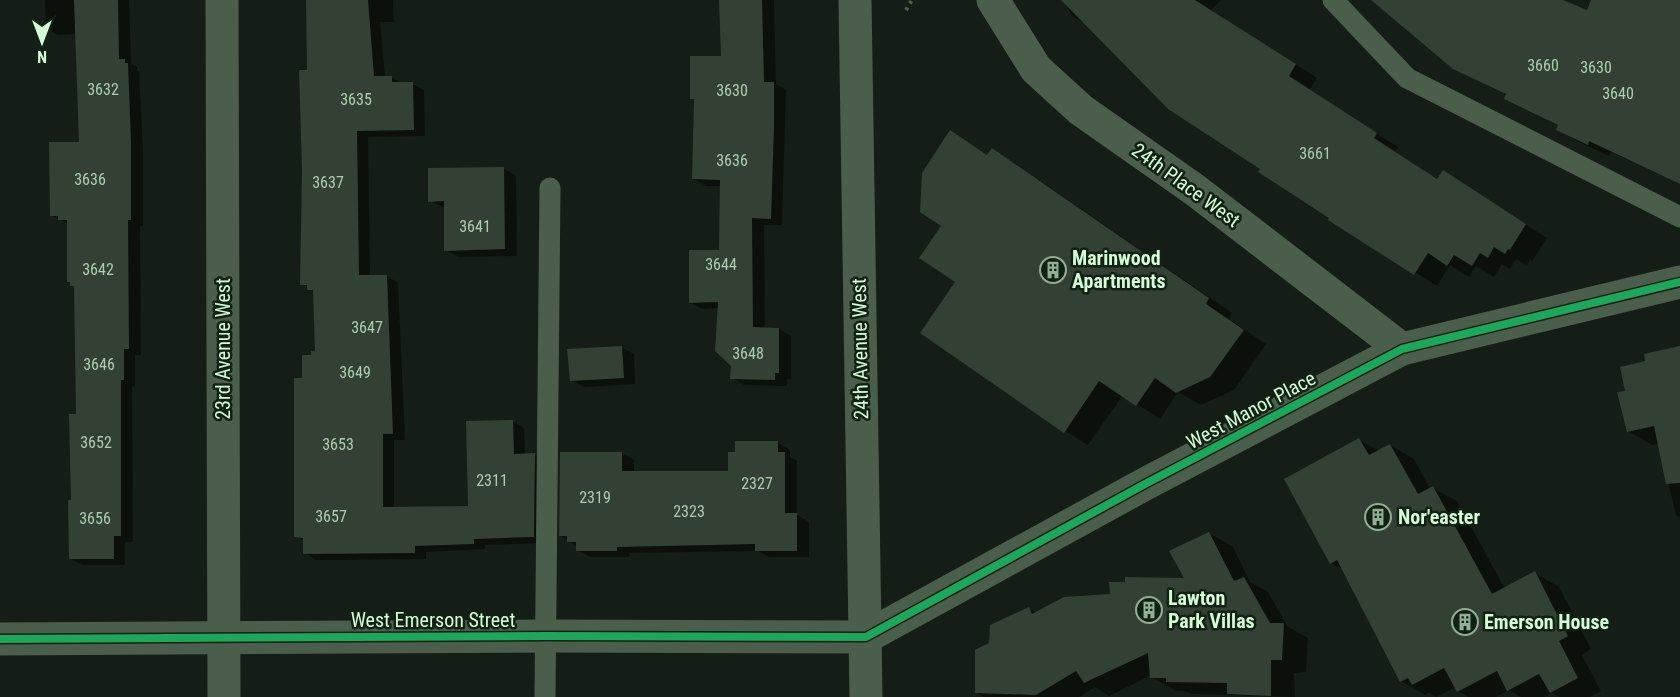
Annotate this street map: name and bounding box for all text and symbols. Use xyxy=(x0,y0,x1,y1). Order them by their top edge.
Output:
north arrow xyxy=(12,12,72,72)
text: N xyxy=(37,47,47,66)
house number: 3660 xyxy=(1527,56,1559,75)
house number: 3630 xyxy=(1580,58,1612,77)
house number: 3632 xyxy=(87,80,119,99)
house number: 3630 xyxy=(716,81,748,100)
house number: 3640 xyxy=(1602,84,1634,103)
house number: 3635 xyxy=(340,90,372,109)
street label: 24th Place West xyxy=(1127,138,1245,232)
house number: 3661 xyxy=(1299,144,1331,163)
house number: 3636 xyxy=(716,151,748,170)
house number: 3636 xyxy=(74,170,106,189)
house number: 3637 xyxy=(312,173,344,192)
house number: 3641 xyxy=(459,217,491,236)
place label: Marinwood Apartments xyxy=(1072,246,1166,293)
house number: 3644 xyxy=(705,255,737,274)
building icon: Marinwood Apartments xyxy=(1038,255,1068,285)
house number: 3642 xyxy=(82,260,114,279)
street label: 23rd Avenue West xyxy=(211,278,235,420)
street label: 24th Avenue West xyxy=(847,278,873,420)
house number: 3647 xyxy=(351,318,383,337)
house number: 3648 xyxy=(732,344,764,363)
house number: 3646 xyxy=(83,355,115,374)
house number: 3649 xyxy=(339,363,371,382)
street label: West Manor Place xyxy=(1182,366,1320,454)
house number: 3652 xyxy=(80,433,112,452)
house number: 3653 xyxy=(322,435,354,454)
house number: 2311 xyxy=(476,471,508,490)
house number: 2327 xyxy=(741,474,773,493)
house number: 2319 xyxy=(579,488,611,507)
house number: 2323 xyxy=(673,502,705,521)
building icon: Nor'easter xyxy=(1363,502,1393,532)
place label: Nor'easter xyxy=(1398,505,1480,529)
house number: 3657 xyxy=(315,507,347,526)
house number: 3656 xyxy=(79,509,111,528)
place label: Lawton Park Villas xyxy=(1168,586,1255,633)
building icon: Lawton Park Villas xyxy=(1134,595,1164,625)
building icon: Emerson House xyxy=(1450,607,1480,637)
street label: West Emerson Street xyxy=(351,608,515,632)
place label: Emerson House xyxy=(1484,610,1609,634)

